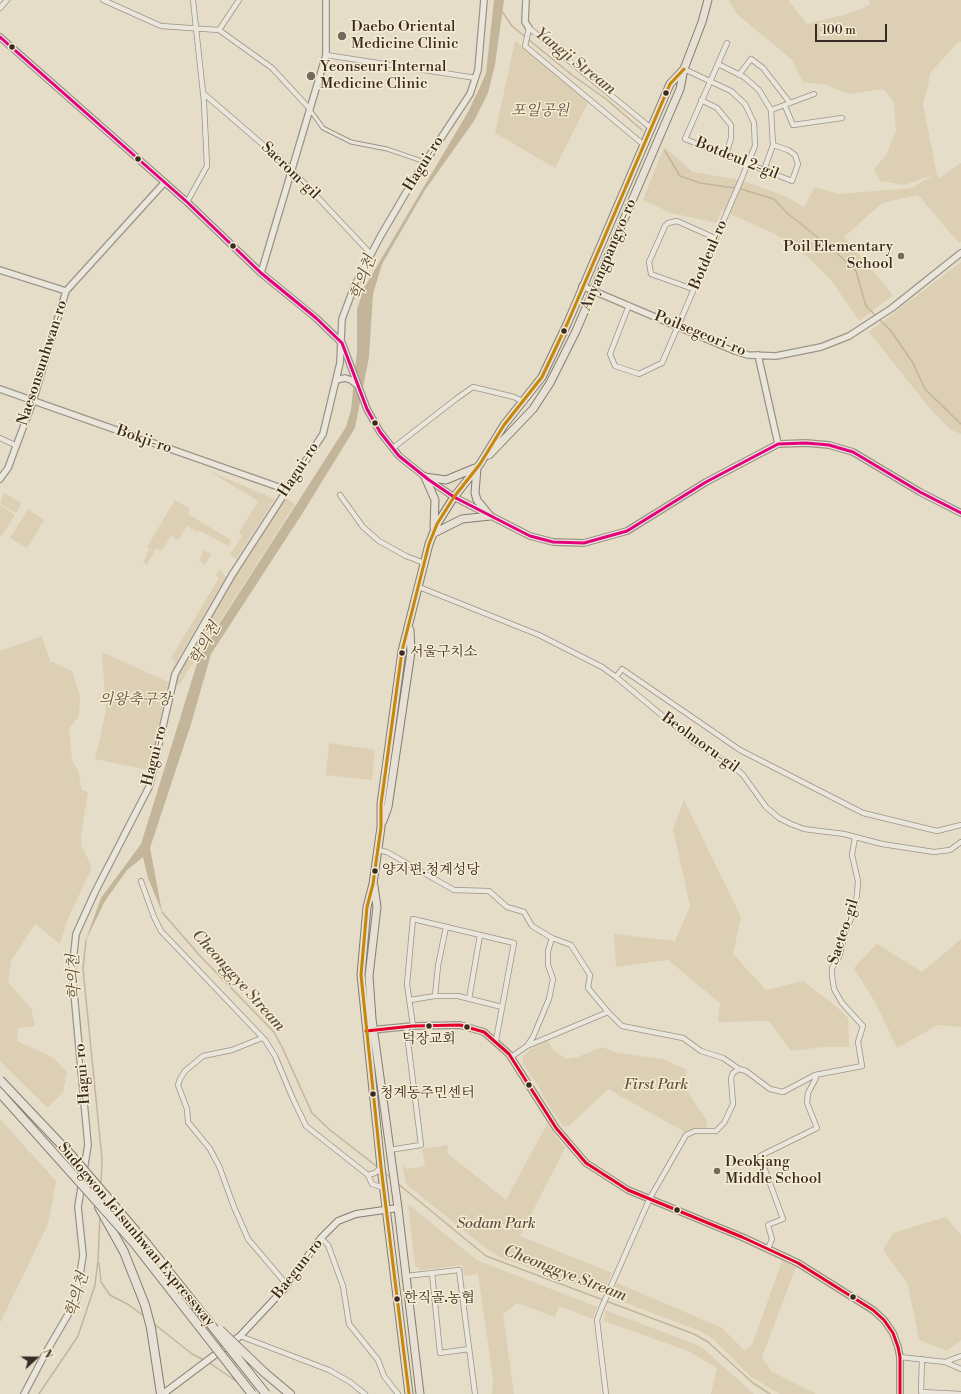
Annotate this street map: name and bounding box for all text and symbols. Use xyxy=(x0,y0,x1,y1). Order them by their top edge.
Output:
scale bar xyxy=(817,16,889,42)
place label: Daebo Oriental Medicine Clinic xyxy=(351,18,459,53)
text: 100 m xyxy=(822,23,856,38)
water label: Yangji Stream xyxy=(531,24,619,100)
marker: Daebo Oriental Medicine Clinic xyxy=(336,30,348,42)
unlabelled marker xyxy=(7,42,17,52)
place label: Yeonseuri Internal Medicine Clinic xyxy=(320,58,446,93)
marker: Yeonseuri Internal Medicine Clinic xyxy=(305,70,317,82)
unlabelled marker xyxy=(661,88,671,98)
park label: 포일공원 xyxy=(511,102,569,120)
street label: Hagui-ro xyxy=(400,133,448,195)
street label: Botdeul 2-gil xyxy=(693,134,781,184)
street label: Saerom-gil xyxy=(257,139,323,203)
unlabelled marker xyxy=(133,154,143,164)
street label: Anyangpangyo-ro xyxy=(577,196,641,314)
street label: Botdeul-ro xyxy=(686,217,732,293)
place label: Poil Elementary School xyxy=(783,238,893,273)
unlabelled marker xyxy=(228,241,238,251)
marker: Poil Elementary School xyxy=(896,251,906,261)
water label: 학의천 xyxy=(347,253,381,303)
street label: Naesonsunhwan-ro xyxy=(14,298,72,428)
street label: Poilsegeori-ro xyxy=(652,307,748,361)
unlabelled marker xyxy=(559,326,569,336)
unlabelled marker xyxy=(370,418,380,428)
street label: Bokji-ro xyxy=(114,422,174,458)
street label: Hagui-ro xyxy=(275,439,323,501)
water label: 학의천 xyxy=(186,619,226,669)
place label: 서울구치소 xyxy=(410,645,478,661)
marker: 서울구치소 xyxy=(397,648,407,658)
park label: 의왕축구장 xyxy=(99,691,171,709)
street label: Beolmoru-gil xyxy=(658,709,742,777)
street label: Hagui-ro xyxy=(139,724,171,788)
place label: 양지편.청계성당 xyxy=(382,863,480,879)
marker: 양지편.청계성당 xyxy=(370,866,380,876)
street label: Saeteo-gil xyxy=(825,897,863,967)
water label: Cheonggye Stream xyxy=(187,926,289,1036)
water label: 학의천 xyxy=(65,953,85,1001)
marker: 덕장교회 xyxy=(424,1021,434,1031)
unlabelled marker xyxy=(462,1022,472,1032)
place label: 덕장교회 xyxy=(402,1032,456,1048)
street label: Hagui-ro xyxy=(71,1043,95,1105)
park label: First Park xyxy=(624,1076,688,1094)
unlabelled marker xyxy=(524,1080,534,1090)
place label: 청계동주민센터 xyxy=(380,1086,475,1102)
marker: 청계동주민센터 xyxy=(368,1089,378,1099)
street label: Sudogwon Je1sunhwan Expressway xyxy=(54,1139,218,1331)
place label: Deokjang Middle School xyxy=(725,1153,822,1188)
marker: Deokjang Middle School xyxy=(712,1166,722,1176)
unlabelled marker xyxy=(672,1205,682,1215)
park label: Sodam Park xyxy=(456,1215,536,1233)
street label: Baegun-ro xyxy=(269,1235,327,1303)
water label: Cheonggye Stream xyxy=(501,1242,629,1306)
water label: 학의천 xyxy=(62,1270,94,1320)
place label: 한직골.농협 xyxy=(404,1291,475,1307)
unlabelled marker xyxy=(848,1292,858,1302)
marker: 한직골.농협 xyxy=(392,1294,402,1304)
north arrow xyxy=(16,1338,56,1378)
text: N xyxy=(39,1347,55,1360)

